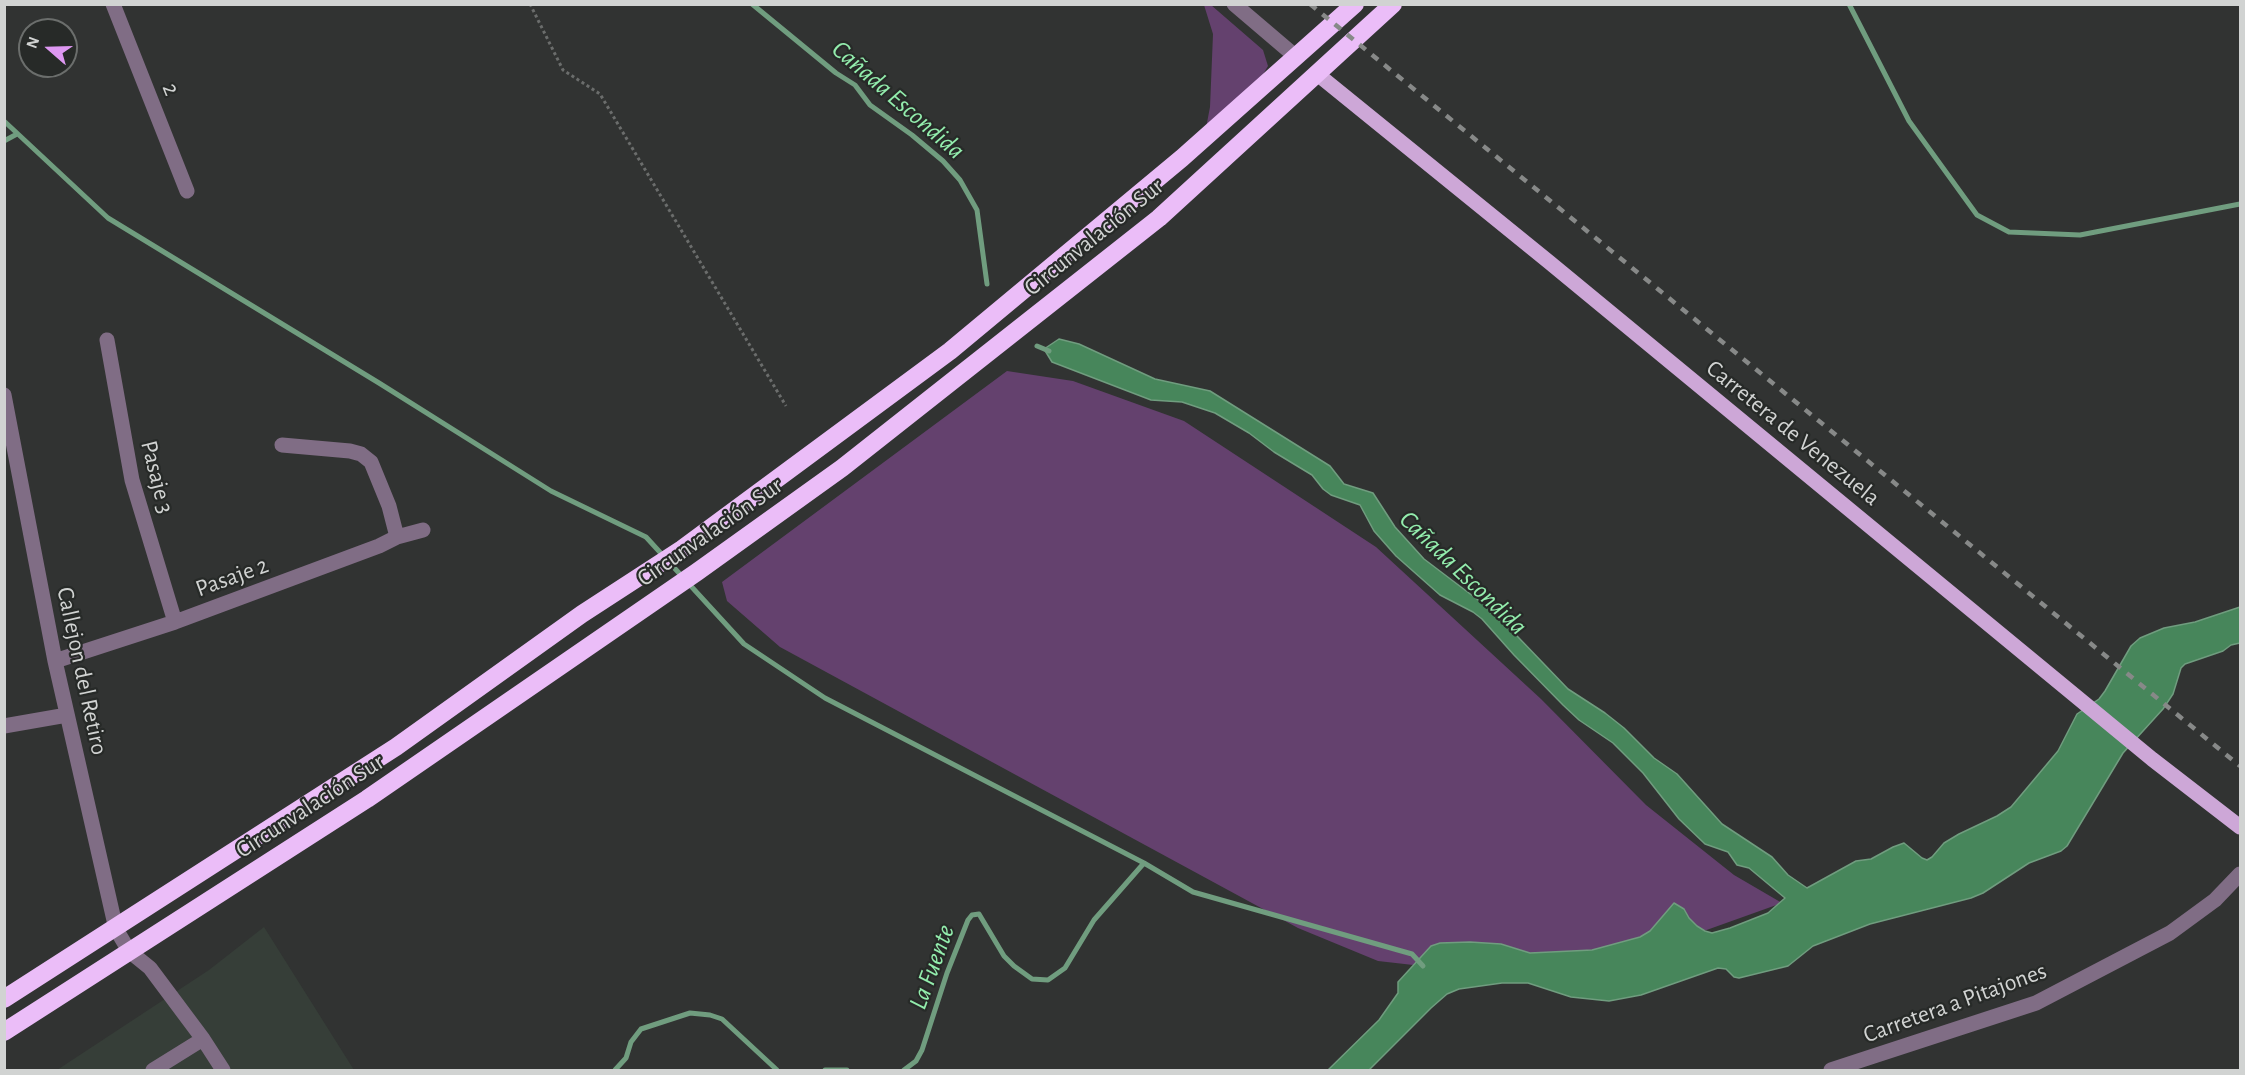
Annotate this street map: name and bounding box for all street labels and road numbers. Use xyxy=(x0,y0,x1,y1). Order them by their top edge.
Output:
street label: 2 xyxy=(156,79,186,99)
street label: Circunvalación Sur xyxy=(1018,172,1170,302)
street label: Carretera de Venezuela xyxy=(1700,354,1886,512)
street label: Pasaje 3 xyxy=(134,438,180,516)
street label: Circunvalación Sur xyxy=(632,471,788,593)
street label: Pasaje 2 xyxy=(192,551,272,603)
street label: Callejon del Retiro xyxy=(50,585,114,757)
street label: Circunvalación Sur xyxy=(230,747,390,865)
street label: Carretera a Pitajones xyxy=(1859,956,2051,1050)

